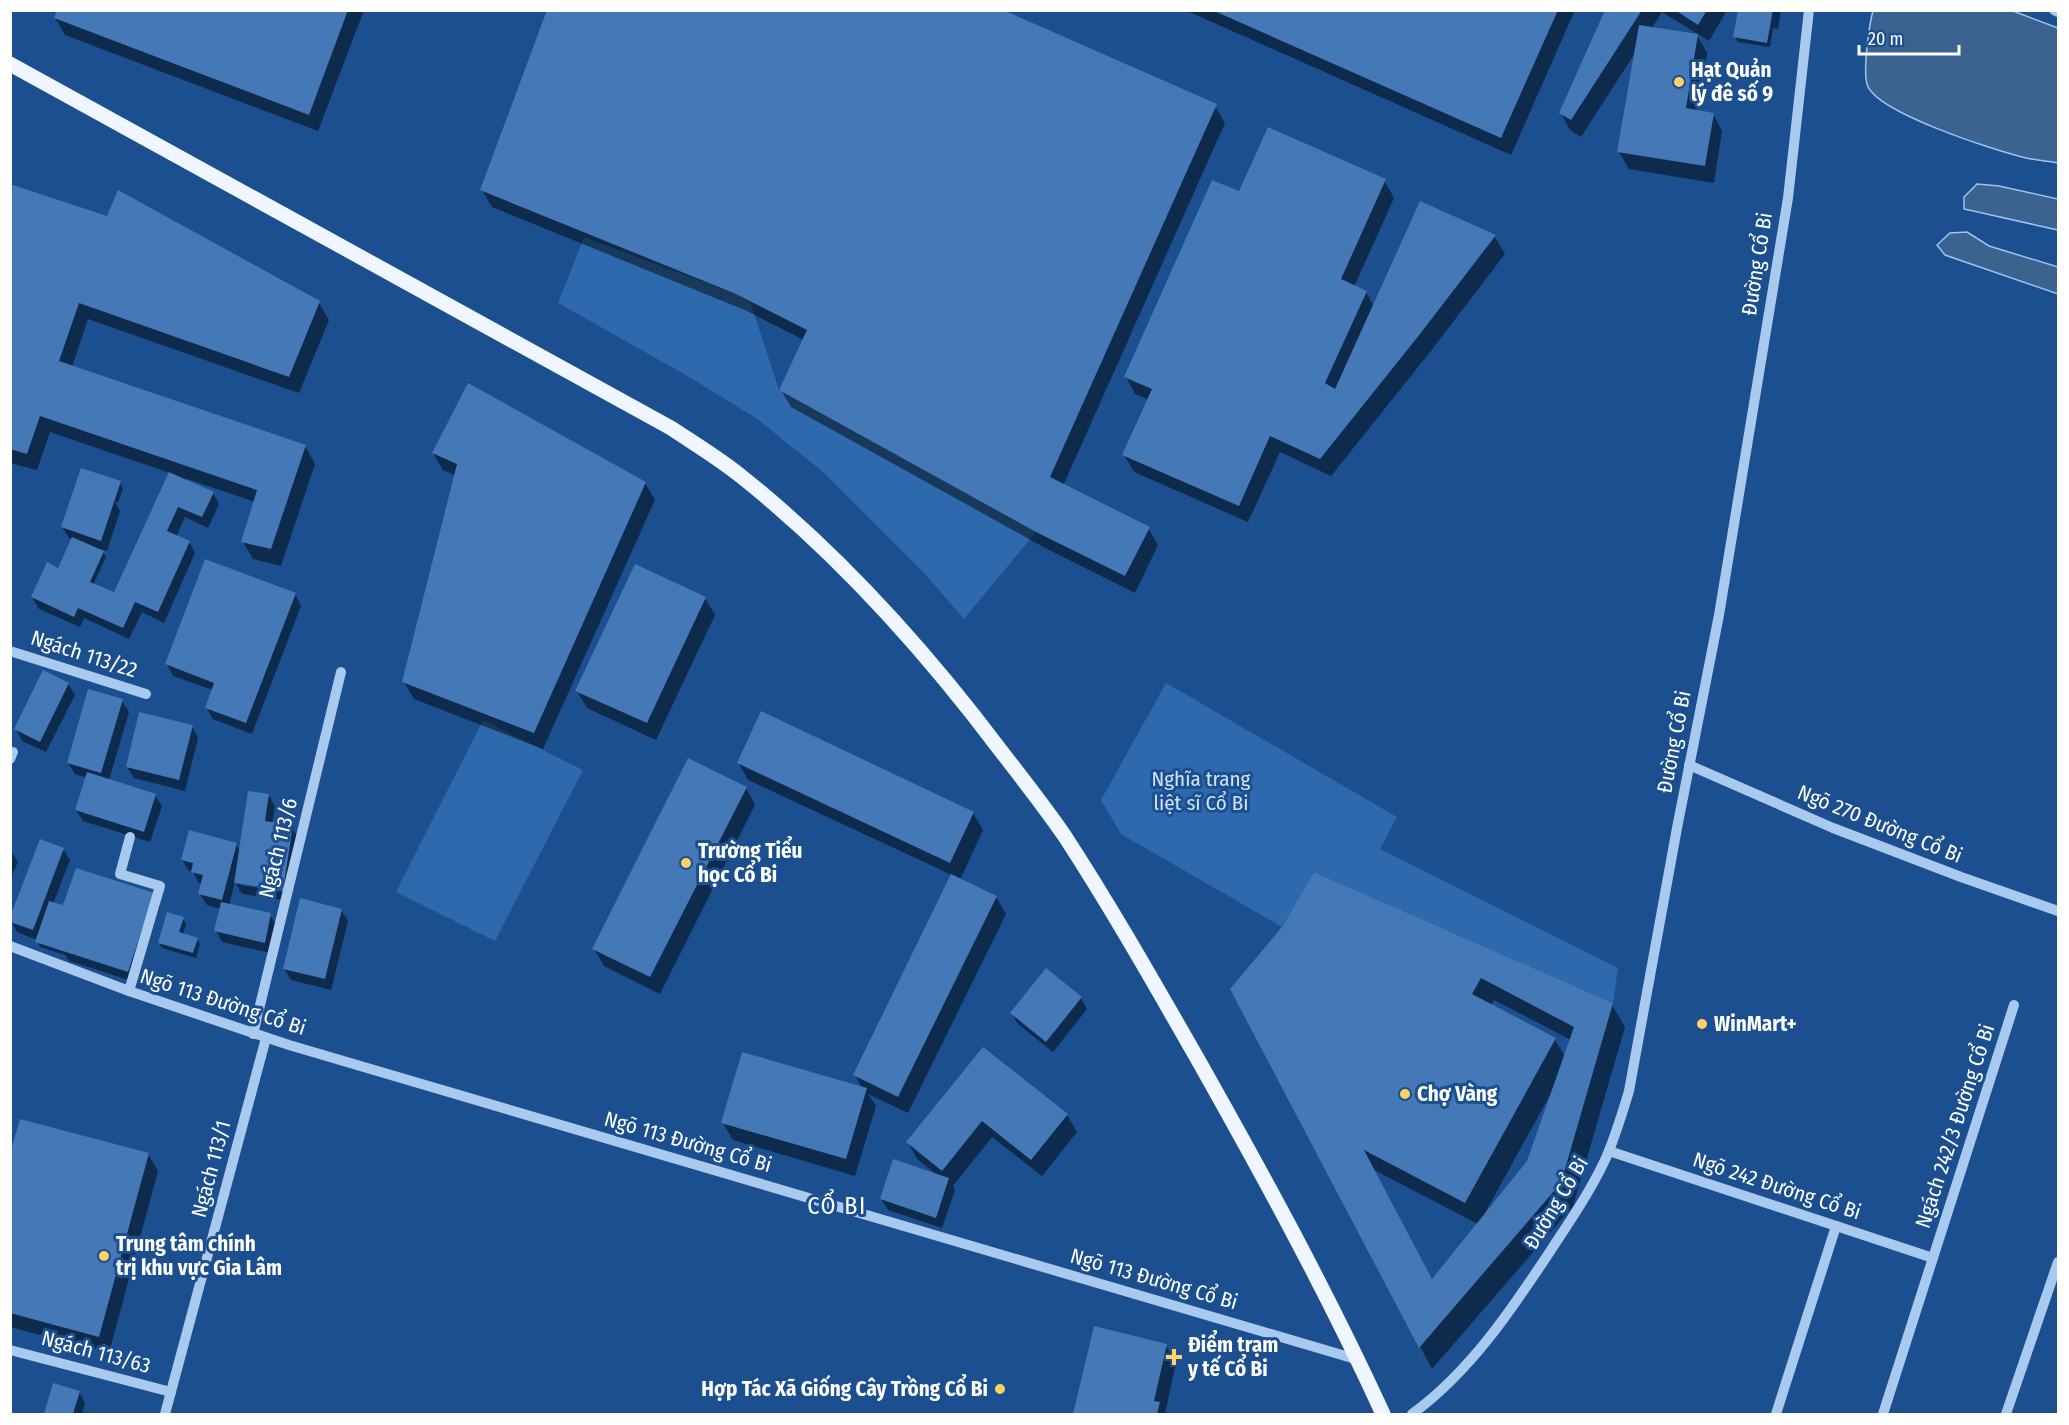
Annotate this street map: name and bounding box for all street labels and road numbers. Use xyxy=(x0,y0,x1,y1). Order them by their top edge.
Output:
street label: Đường Cổ Bi xyxy=(1736,211,1778,317)
street label: Ngách 113/22 xyxy=(28,625,140,683)
street label: Đường Cổ Bi xyxy=(1651,689,1697,795)
street label: Ngõ 270 Đường Cổ Bi xyxy=(1794,779,1966,869)
street label: Ngách 113/6 xyxy=(253,795,303,901)
street label: Ngõ 113 Đường Cổ Bi xyxy=(137,963,309,1041)
street label: Ngách 242/3 Đường Cổ Bi xyxy=(1910,1021,2000,1231)
street label: Ngõ 113 Đường Cổ Bi xyxy=(601,1106,775,1178)
street label: Ngách 113/1 xyxy=(186,1118,236,1220)
street label: Ngõ 242 Đường Cổ Bi xyxy=(1690,1147,1864,1225)
street label: Đường Cổ Bi xyxy=(1518,1152,1594,1254)
street label: Ngõ 113 Đường Cổ Bi xyxy=(1067,1243,1241,1315)
street label: Ngách 113/63 xyxy=(39,1325,153,1379)

